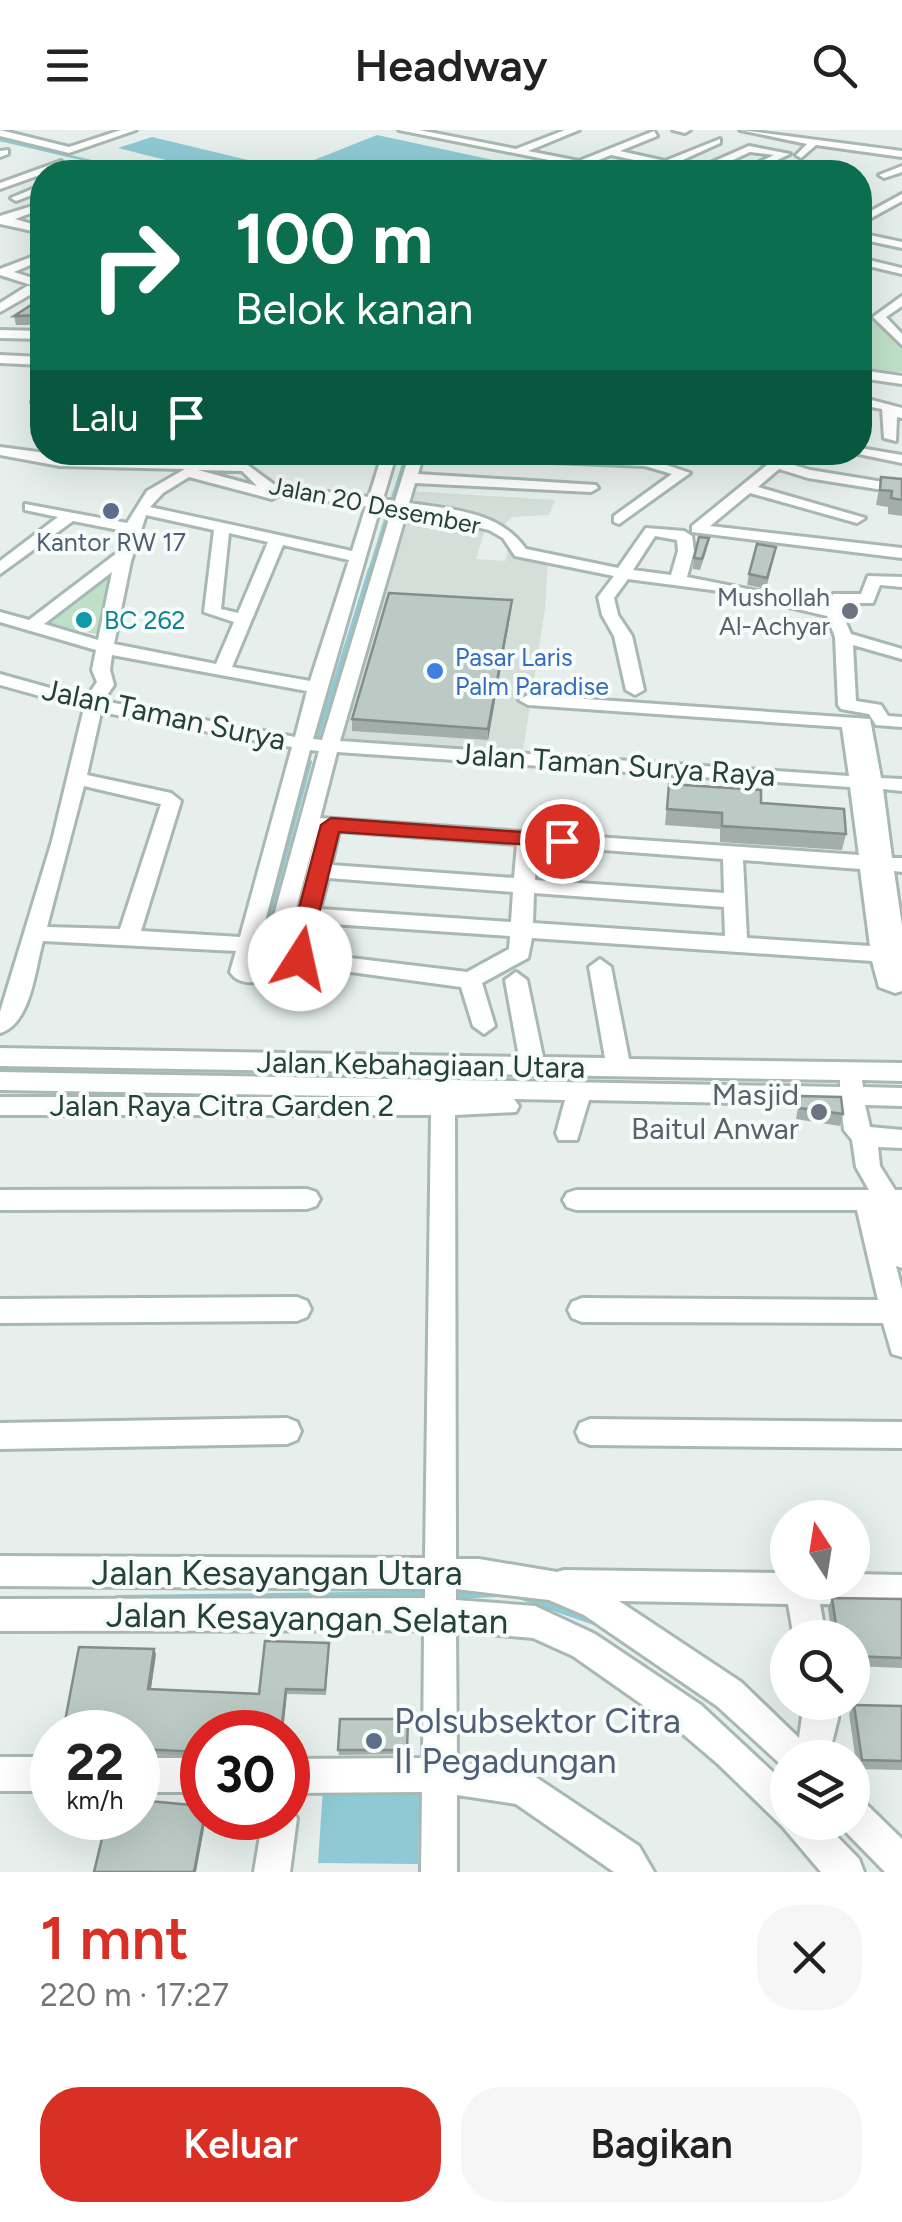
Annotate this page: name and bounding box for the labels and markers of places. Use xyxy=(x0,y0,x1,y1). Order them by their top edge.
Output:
marker: Kantor RW 17 xyxy=(100,500,122,522)
place label: Kantor RW 17 xyxy=(36,527,186,557)
place label: Mushollah Al-Achyar xyxy=(717,582,831,641)
marker: Mushollah Al-Achyar xyxy=(839,600,861,622)
place label: BC 262 xyxy=(104,605,186,635)
marker: BC 262 xyxy=(73,609,95,631)
place label: Pasar Laris Palm Paradise xyxy=(455,642,609,701)
marker: Pasar Laris Palm Paradise xyxy=(424,660,446,682)
pin xyxy=(520,799,605,884)
place label: Masjid Baitul Anwar xyxy=(631,1076,799,1147)
marker: Masjid Baitul Anwar xyxy=(808,1101,830,1123)
place label: Polsubsektor Citra II Pegadungan xyxy=(394,1700,681,1782)
marker: Polsubsektor Citra II Pegadungan xyxy=(363,1730,385,1752)

